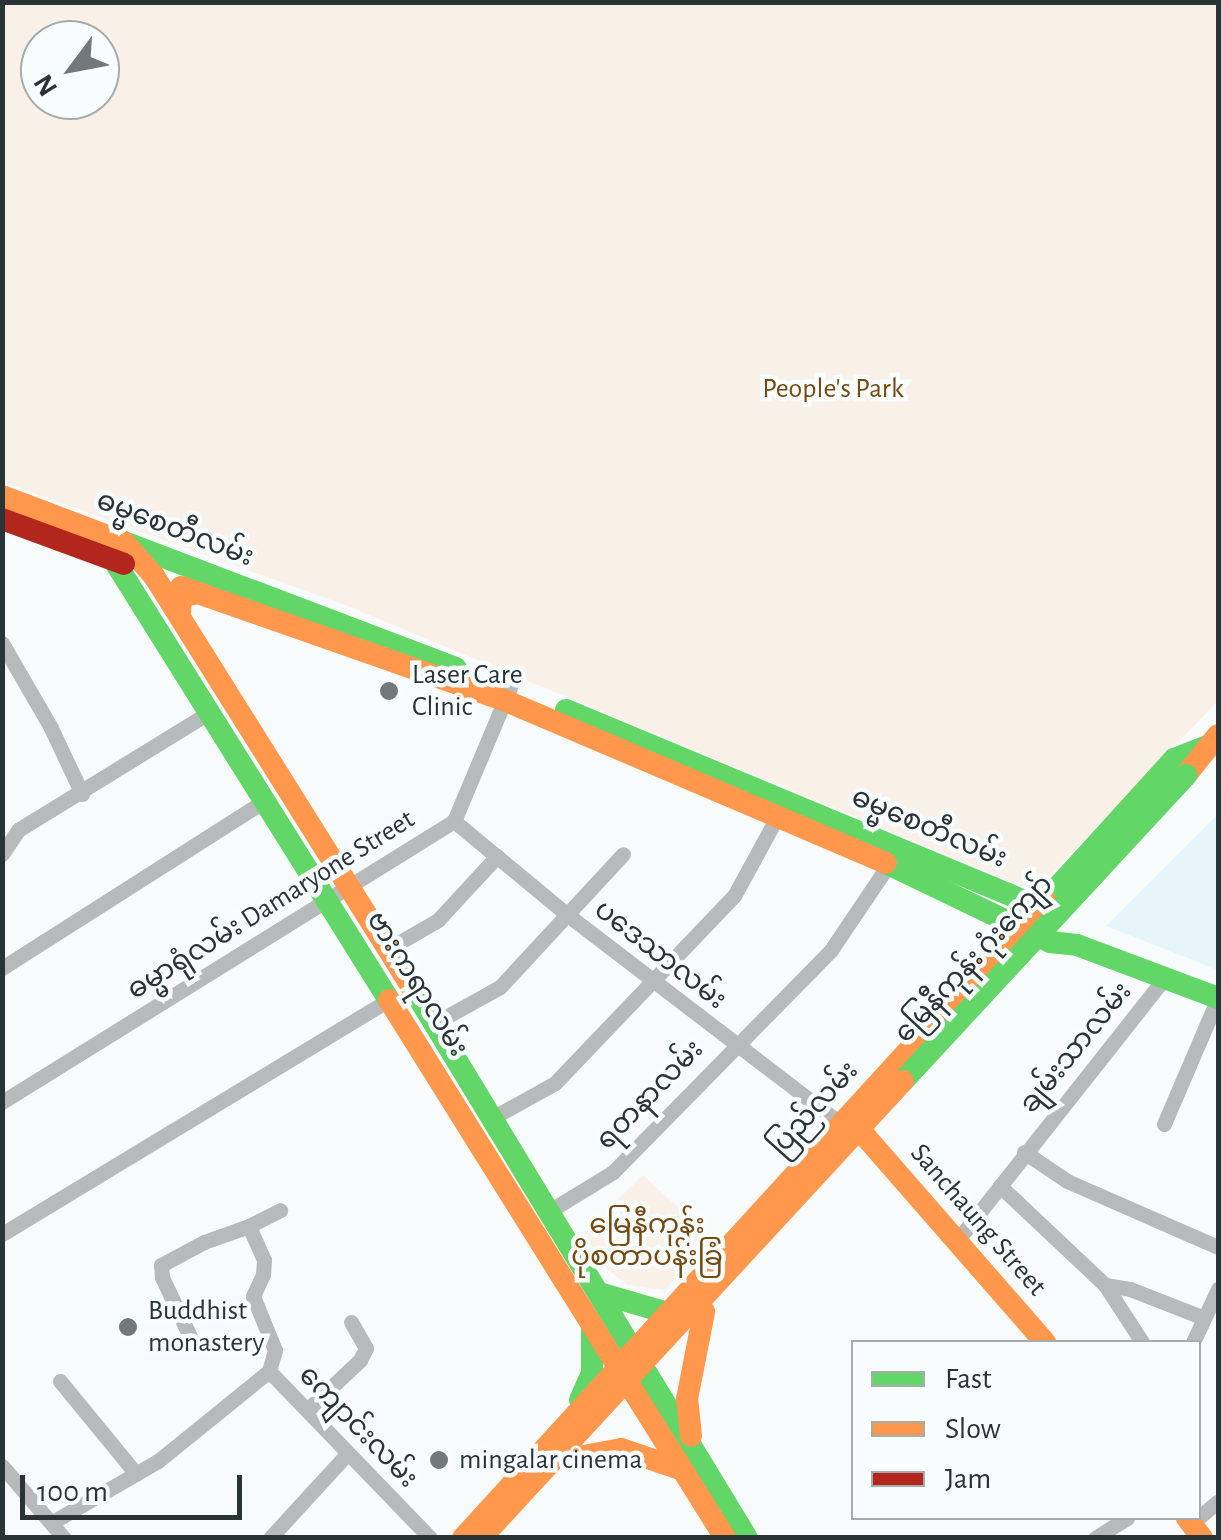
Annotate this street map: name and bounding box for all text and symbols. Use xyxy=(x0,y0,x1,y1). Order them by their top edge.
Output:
north arrow xyxy=(20,20,120,120)
text: N xyxy=(29,69,63,101)
park label: People's Park xyxy=(762,372,904,406)
street label: ဓမ္မစေတီလမ်း xyxy=(92,484,258,574)
place label: Laser Care Clinic xyxy=(412,658,523,724)
marker: Laser Care Clinic xyxy=(376,678,402,704)
street label: ဓမ္မစေတီလမ်း xyxy=(846,780,1012,876)
street label: ဓမ္မာရုံလမ်း Damaryone Street xyxy=(121,803,421,1007)
street label: မြေနီကုန်း ဂုံးကျော် xyxy=(888,868,1060,1050)
street label: ပဒေသာလမ်း xyxy=(587,893,733,1017)
street label: ဗားကရာလမ်း xyxy=(359,905,475,1063)
street label: ချမ်းသာလမ်း xyxy=(1013,976,1139,1120)
street label: ရတနာလမ်း xyxy=(589,1033,711,1157)
street label: ပြည်လမ်း xyxy=(763,1054,865,1164)
street label: Sanchaung Street xyxy=(903,1137,1053,1303)
park label: မြေနီကုန်း ပိုစတာပန်းခြံ xyxy=(571,1208,723,1274)
place label: Buddhist monastery xyxy=(148,1294,264,1360)
marker: Buddhist monastery xyxy=(117,1316,139,1338)
legend xyxy=(851,1340,1201,1520)
street label: ကျောင်းလမ်း xyxy=(291,1359,425,1495)
text: Fast xyxy=(945,1364,992,1394)
text: Slow xyxy=(945,1414,1001,1444)
place label: mingalar cinema xyxy=(459,1443,642,1477)
marker: mingalar cinema xyxy=(428,1449,450,1471)
scale bar xyxy=(25,1455,248,1517)
text: Jam xyxy=(945,1464,991,1494)
text: 100 m xyxy=(37,1477,108,1507)

